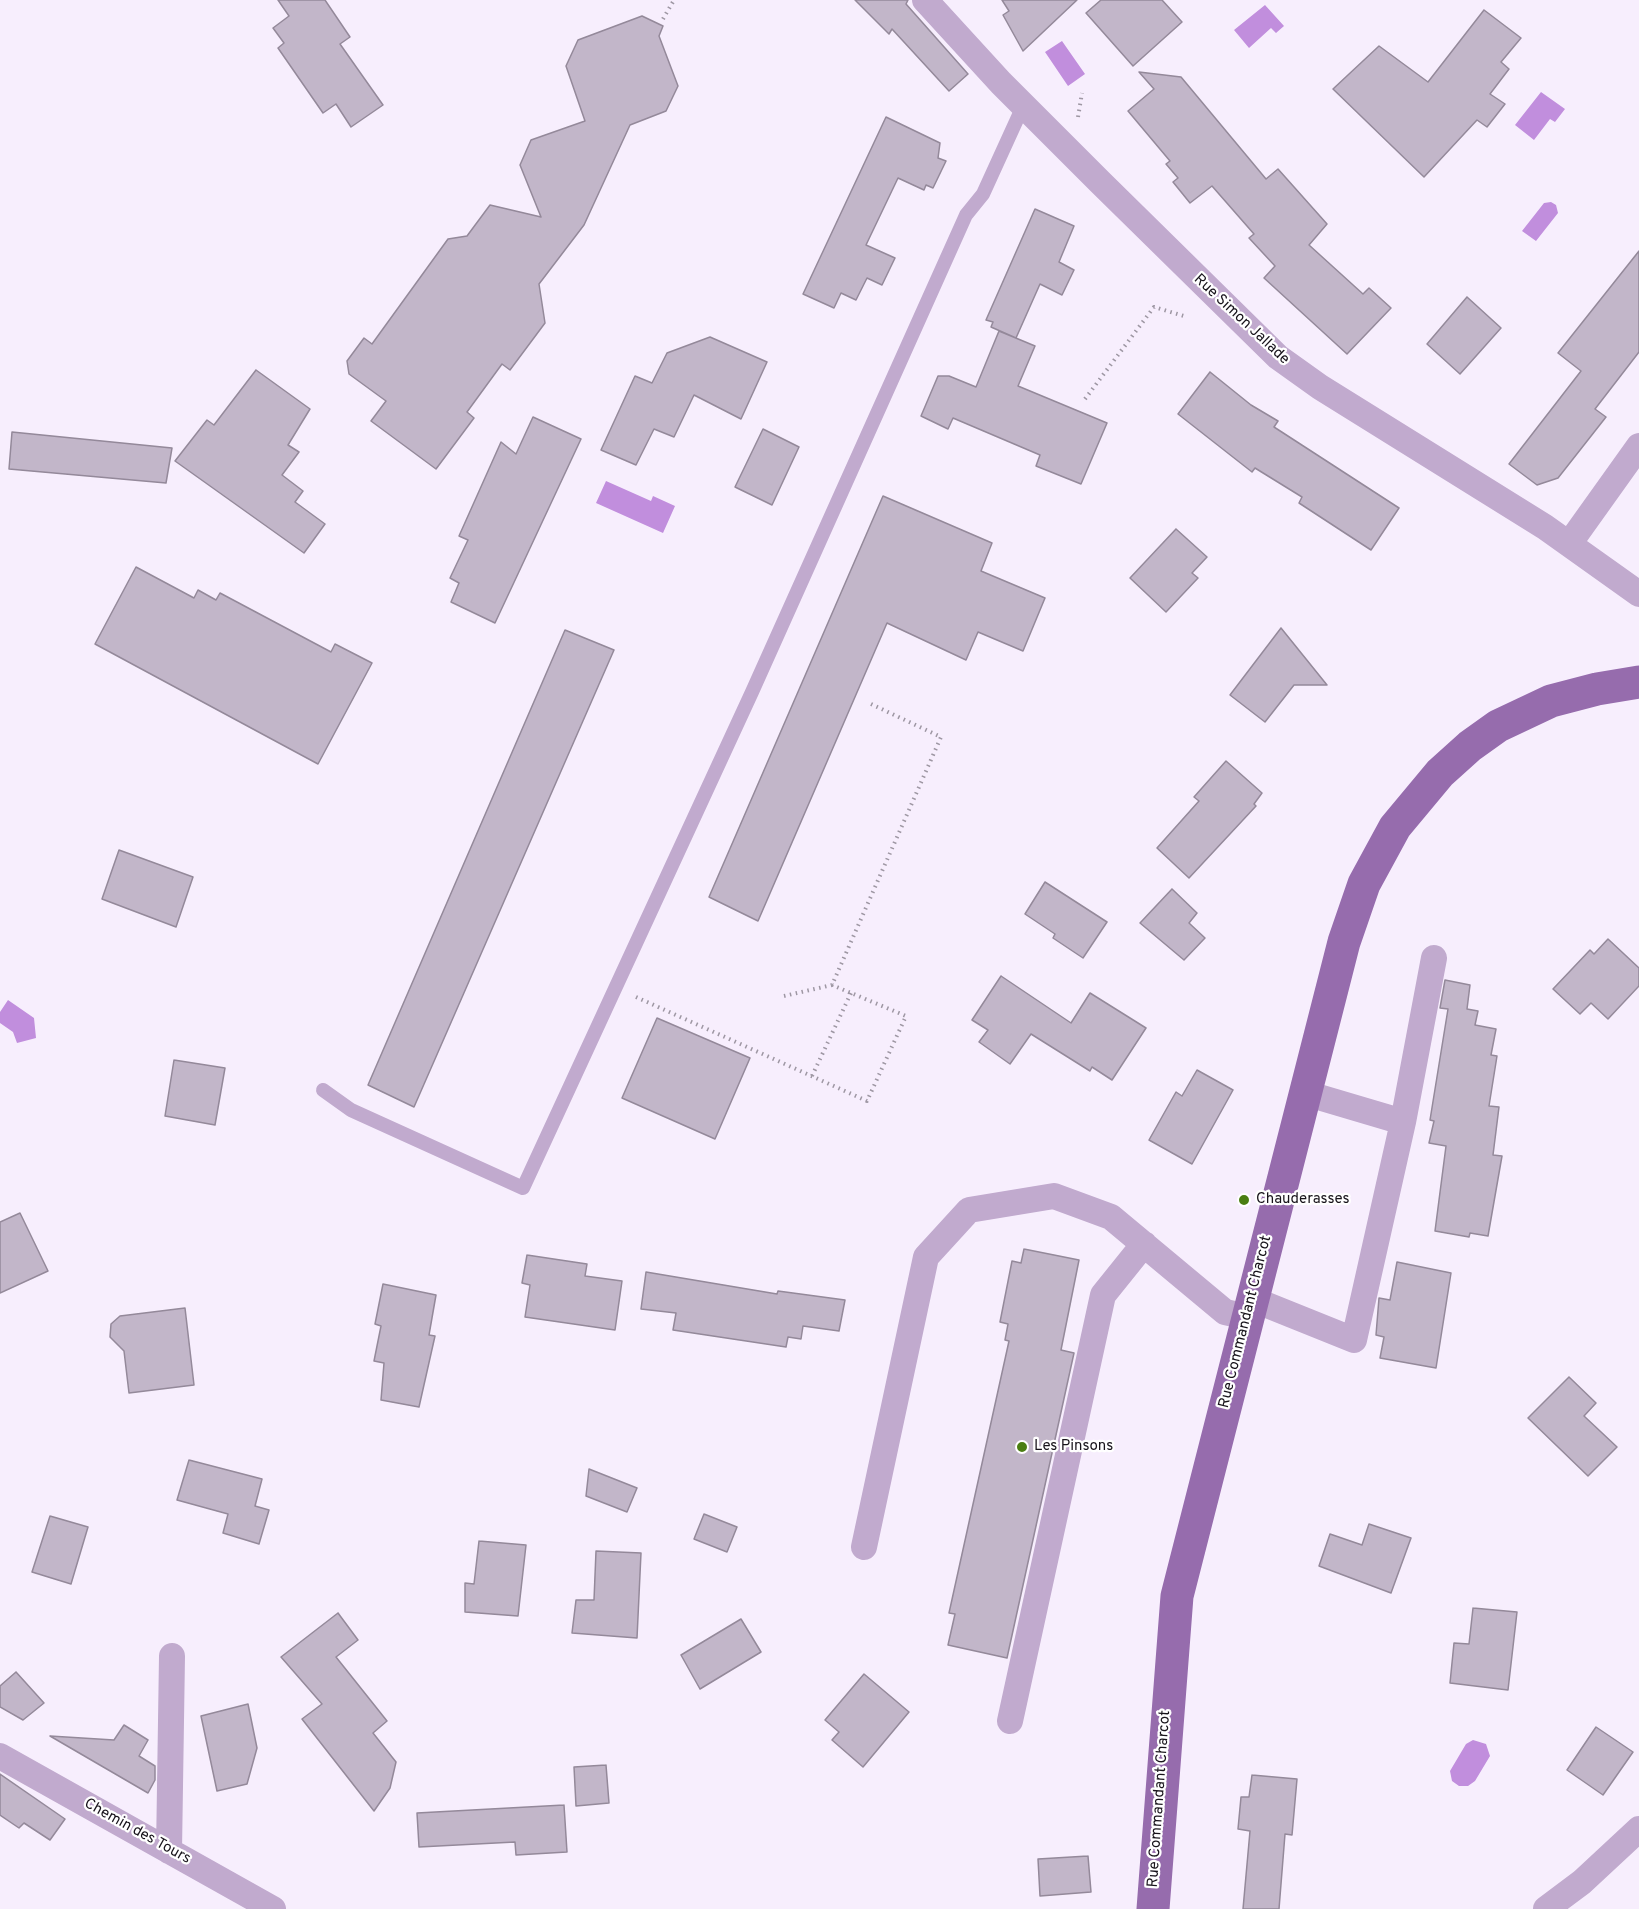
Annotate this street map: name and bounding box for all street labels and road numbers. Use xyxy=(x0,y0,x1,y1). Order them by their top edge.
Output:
street label: Rue Simon Jallade xyxy=(1189,271,1293,369)
street label: Rue Commandant Charcot xyxy=(1216,1234,1276,1410)
street label: Rue Commandant Charcot xyxy=(1145,1710,1175,1888)
street label: Chemin des Tours xyxy=(81,1795,193,1869)

